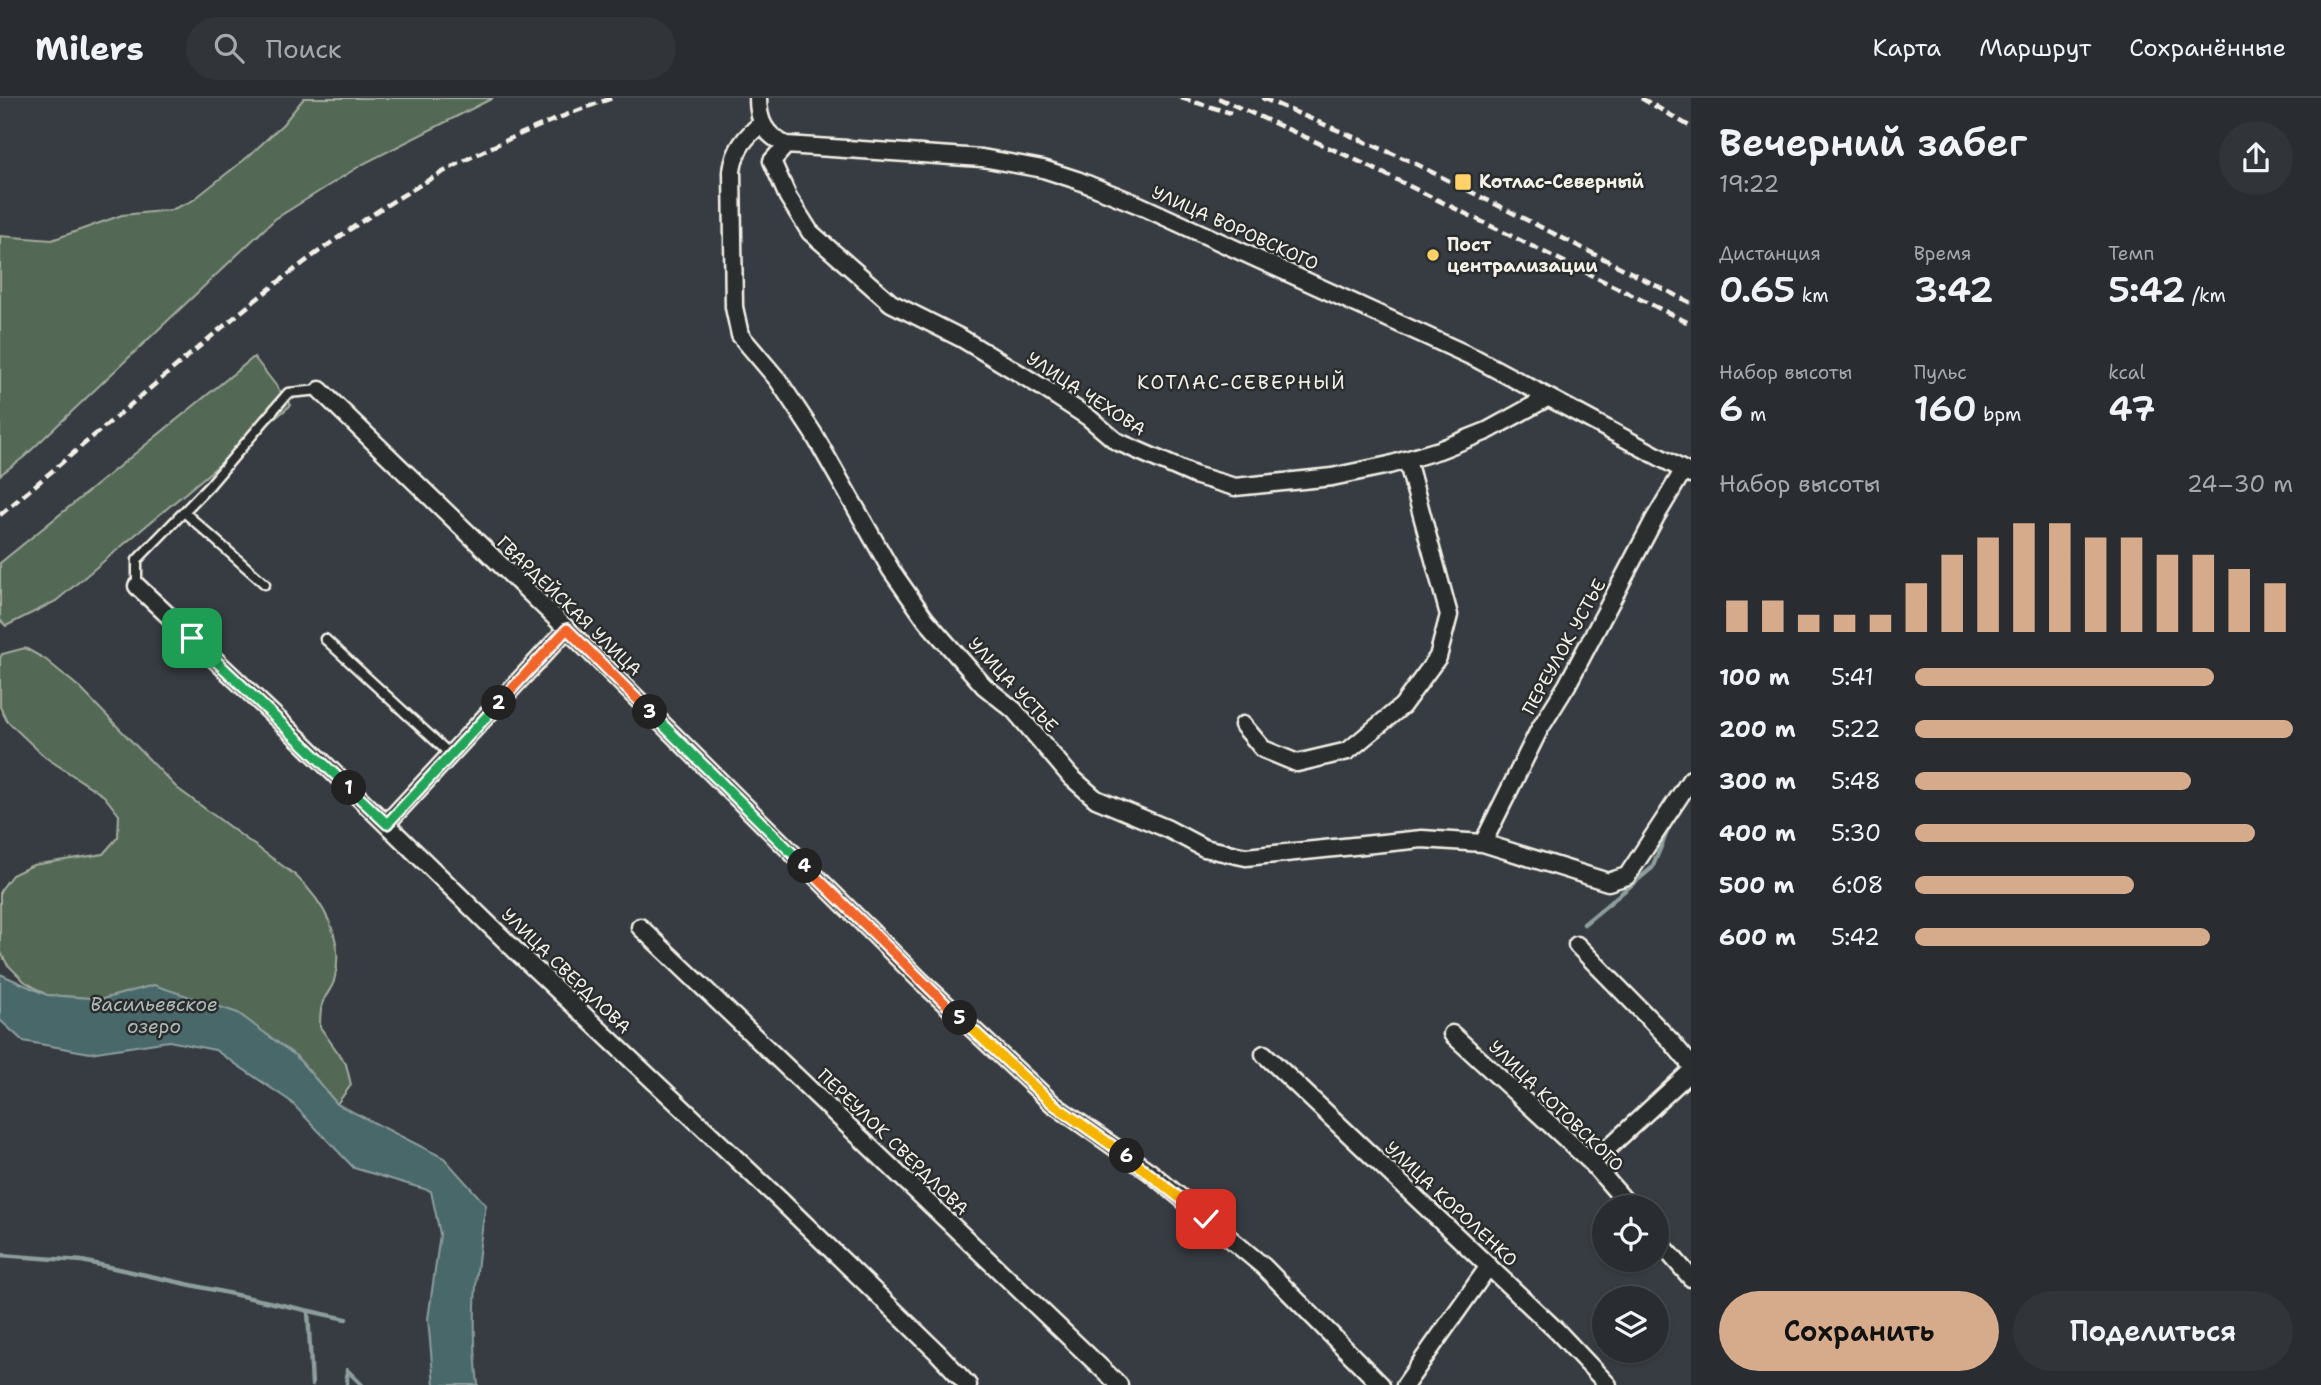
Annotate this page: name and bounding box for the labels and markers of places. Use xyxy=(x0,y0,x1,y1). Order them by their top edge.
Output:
place label: Котлас-Северный xyxy=(1479,170,1645,194)
marker: Котлас-Северный xyxy=(1453,172,1473,192)
place label: Пост централизации xyxy=(1447,233,1598,278)
marker: Пост централизации xyxy=(1425,247,1441,263)
pin xyxy=(162,608,222,668)
pin: 2 xyxy=(482,686,516,720)
pin: 3 xyxy=(632,694,668,730)
pin: 1 xyxy=(332,770,366,806)
pin: 4 xyxy=(788,848,822,884)
pin: 5 xyxy=(942,1000,978,1035)
pin: 6 xyxy=(1110,1138,1144,1174)
pin xyxy=(1176,1189,1236,1249)

